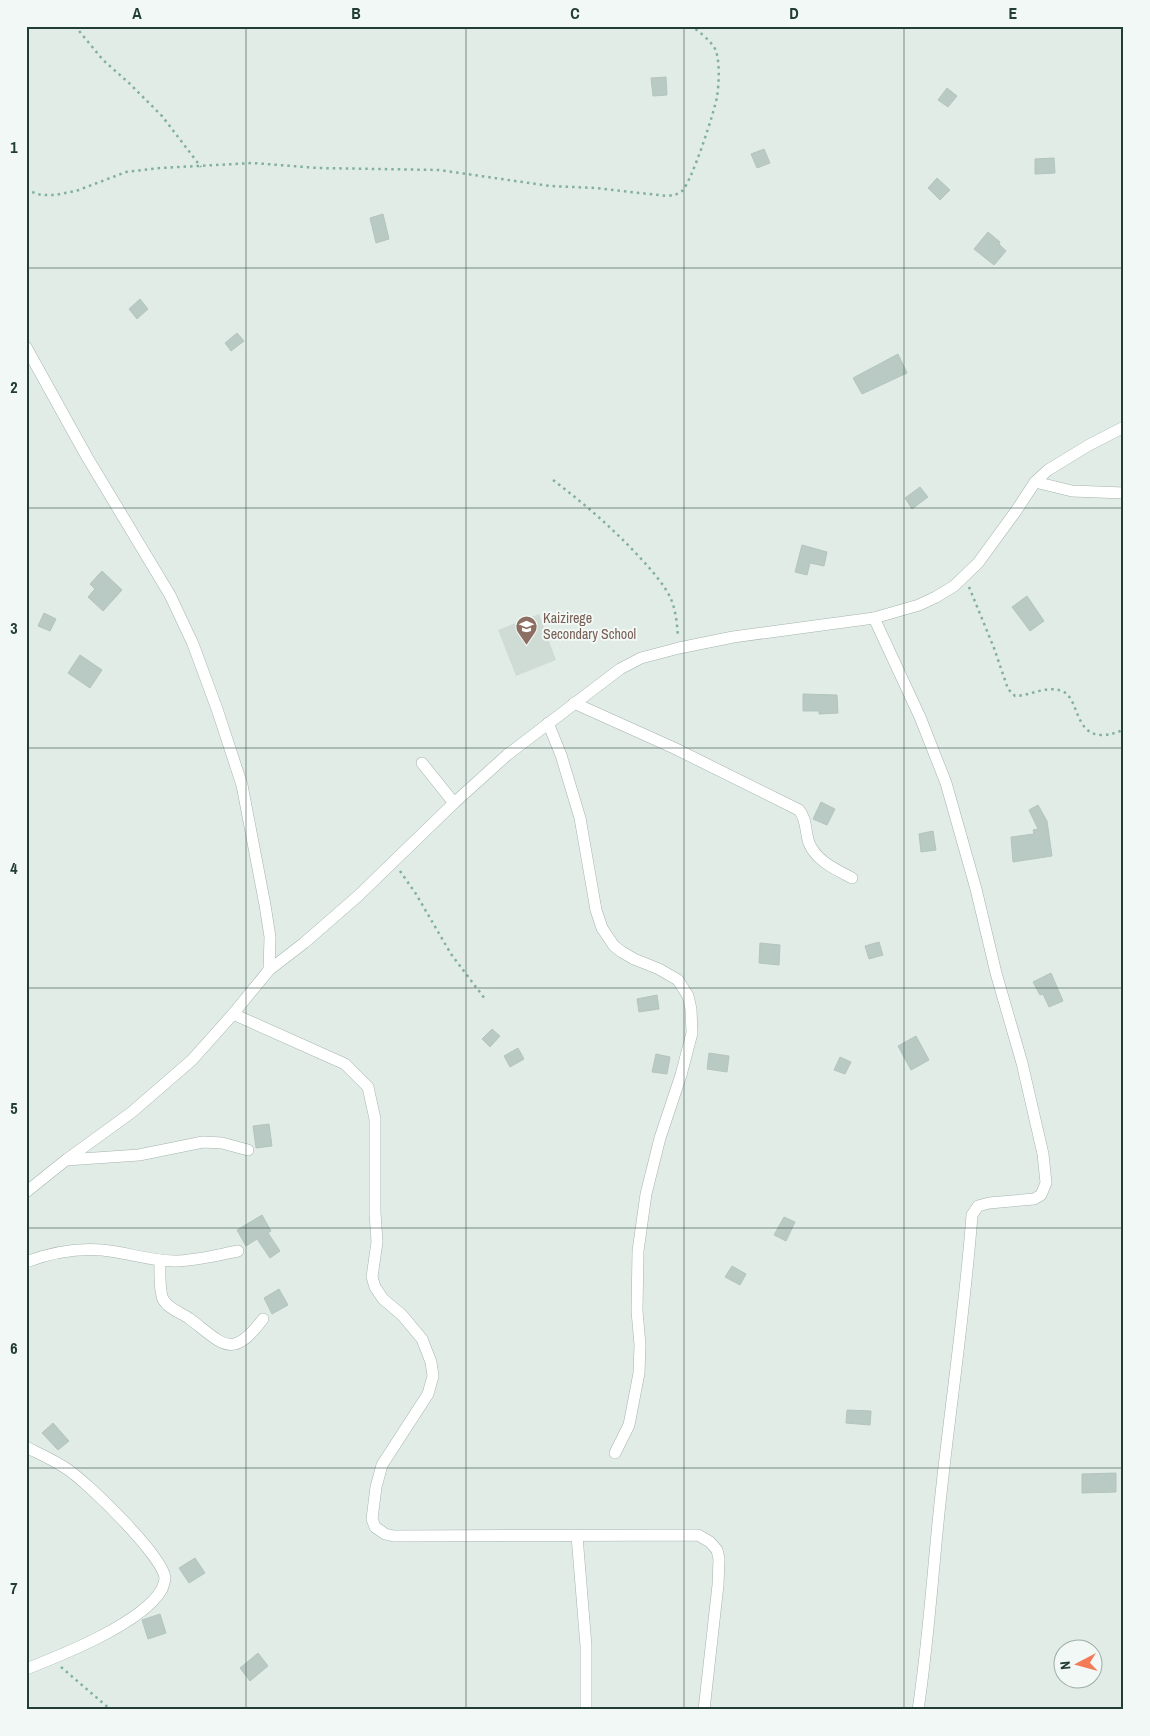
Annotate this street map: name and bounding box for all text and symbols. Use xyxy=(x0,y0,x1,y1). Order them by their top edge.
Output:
text: A xyxy=(132,2,142,24)
text: B xyxy=(351,2,361,24)
text: C xyxy=(570,2,580,24)
text: D xyxy=(789,2,799,24)
text: E xyxy=(1009,2,1018,24)
text: 1 xyxy=(10,136,18,158)
text: 2 xyxy=(10,376,18,398)
place label: Kaizirege Secondary School xyxy=(543,609,636,643)
school or university icon: Kaizirege Secondary School xyxy=(515,614,539,645)
text: 3 xyxy=(10,617,18,639)
text: 4 xyxy=(10,857,18,879)
text: 5 xyxy=(10,1097,18,1119)
text: 6 xyxy=(10,1337,18,1359)
text: 7 xyxy=(10,1577,18,1599)
north arrow xyxy=(1052,1638,1102,1688)
text: N xyxy=(1056,1660,1074,1670)

